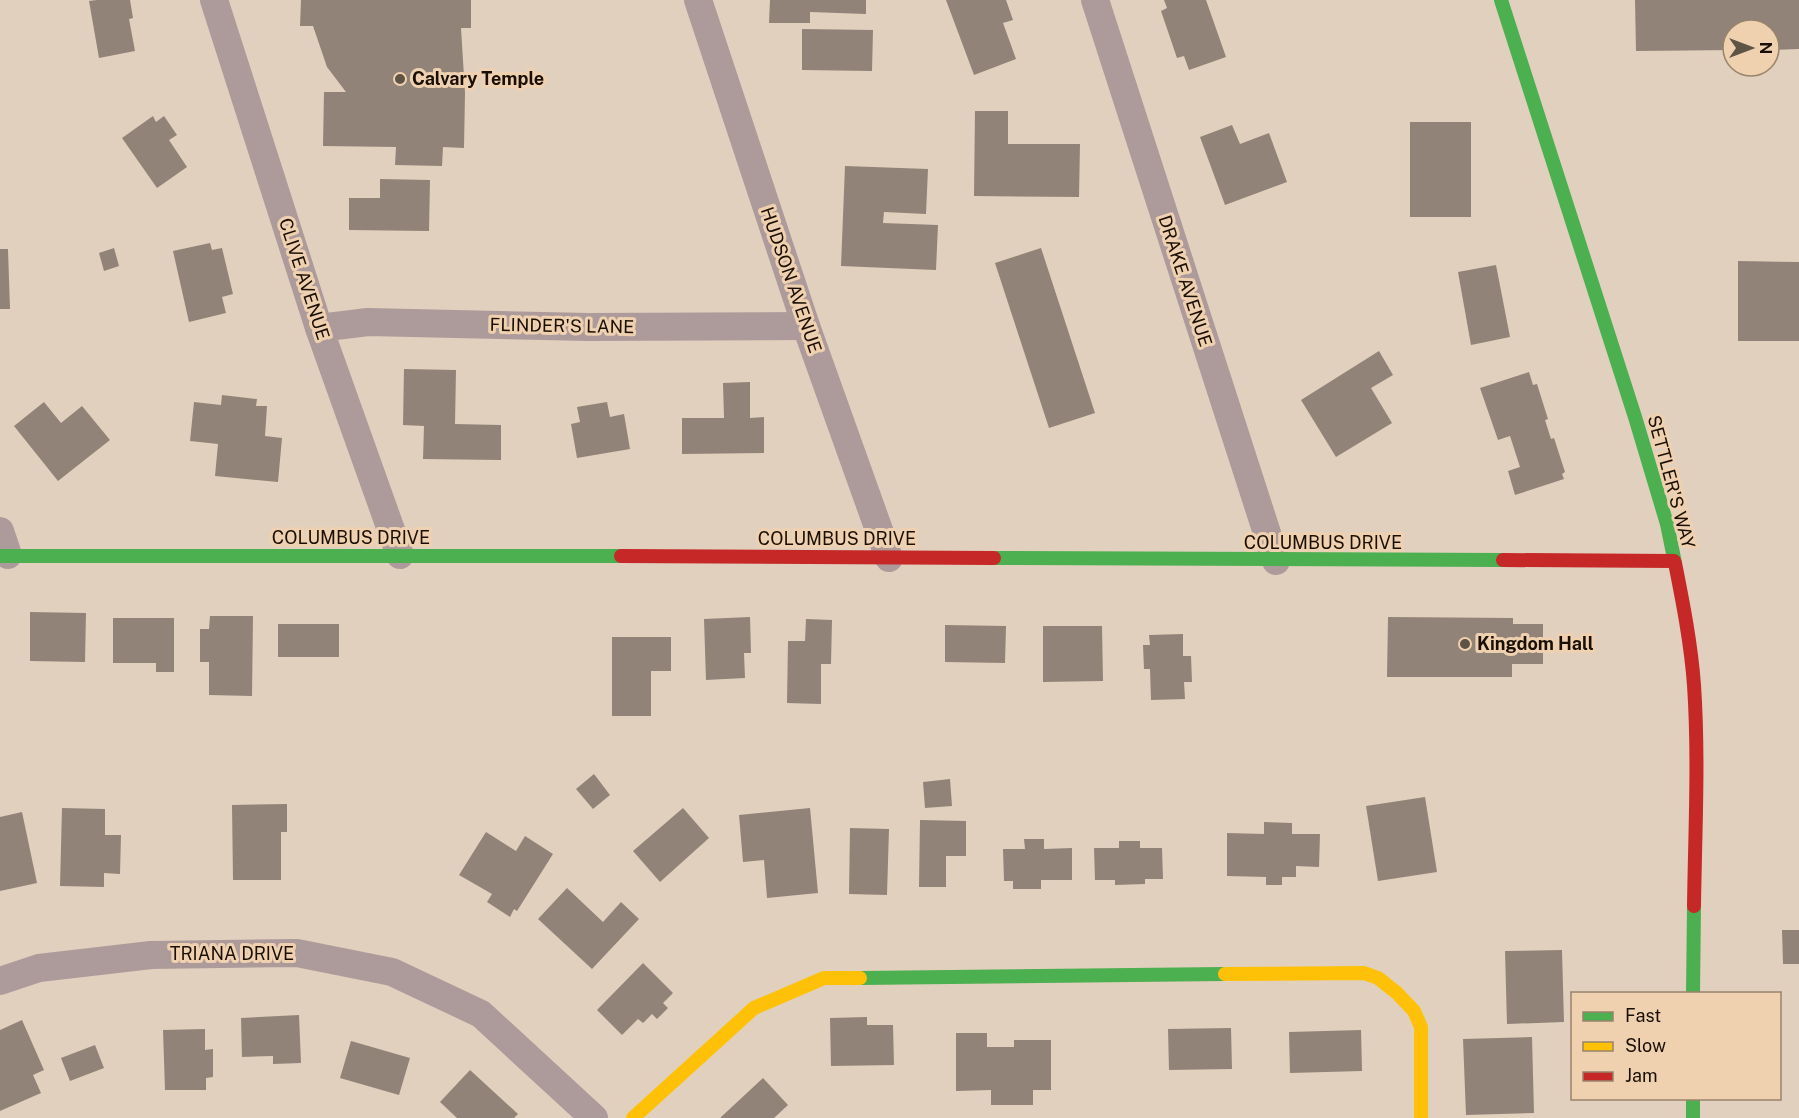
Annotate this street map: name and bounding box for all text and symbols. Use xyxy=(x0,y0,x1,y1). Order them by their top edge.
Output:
north arrow xyxy=(1721,18,1781,78)
text: N xyxy=(1756,42,1775,54)
place label: Calvary Temple xyxy=(412,68,544,89)
marker: Calvary Temple xyxy=(393,72,407,86)
street label: HUDSON AVENUE xyxy=(757,204,826,356)
street label: DRAKE AVENUE xyxy=(1154,213,1217,349)
street label: CLIVE AVENUE xyxy=(275,215,334,342)
street label: FLINDER'S LANE xyxy=(489,314,635,337)
street label: SETTLER'S WAY xyxy=(1644,413,1699,551)
street label: COLUMBUS DRIVE xyxy=(272,527,430,548)
street label: COLUMBUS DRIVE xyxy=(758,528,916,549)
street label: COLUMBUS DRIVE xyxy=(1244,532,1402,553)
place label: Kingdom Hall xyxy=(1477,633,1594,654)
marker: Kingdom Hall xyxy=(1458,637,1472,651)
street label: TRIANA DRIVE xyxy=(170,943,294,964)
legend xyxy=(1571,992,1781,1100)
text: Fast xyxy=(1625,1005,1661,1026)
text: Slow xyxy=(1625,1035,1666,1056)
text: Jam xyxy=(1625,1065,1658,1086)

